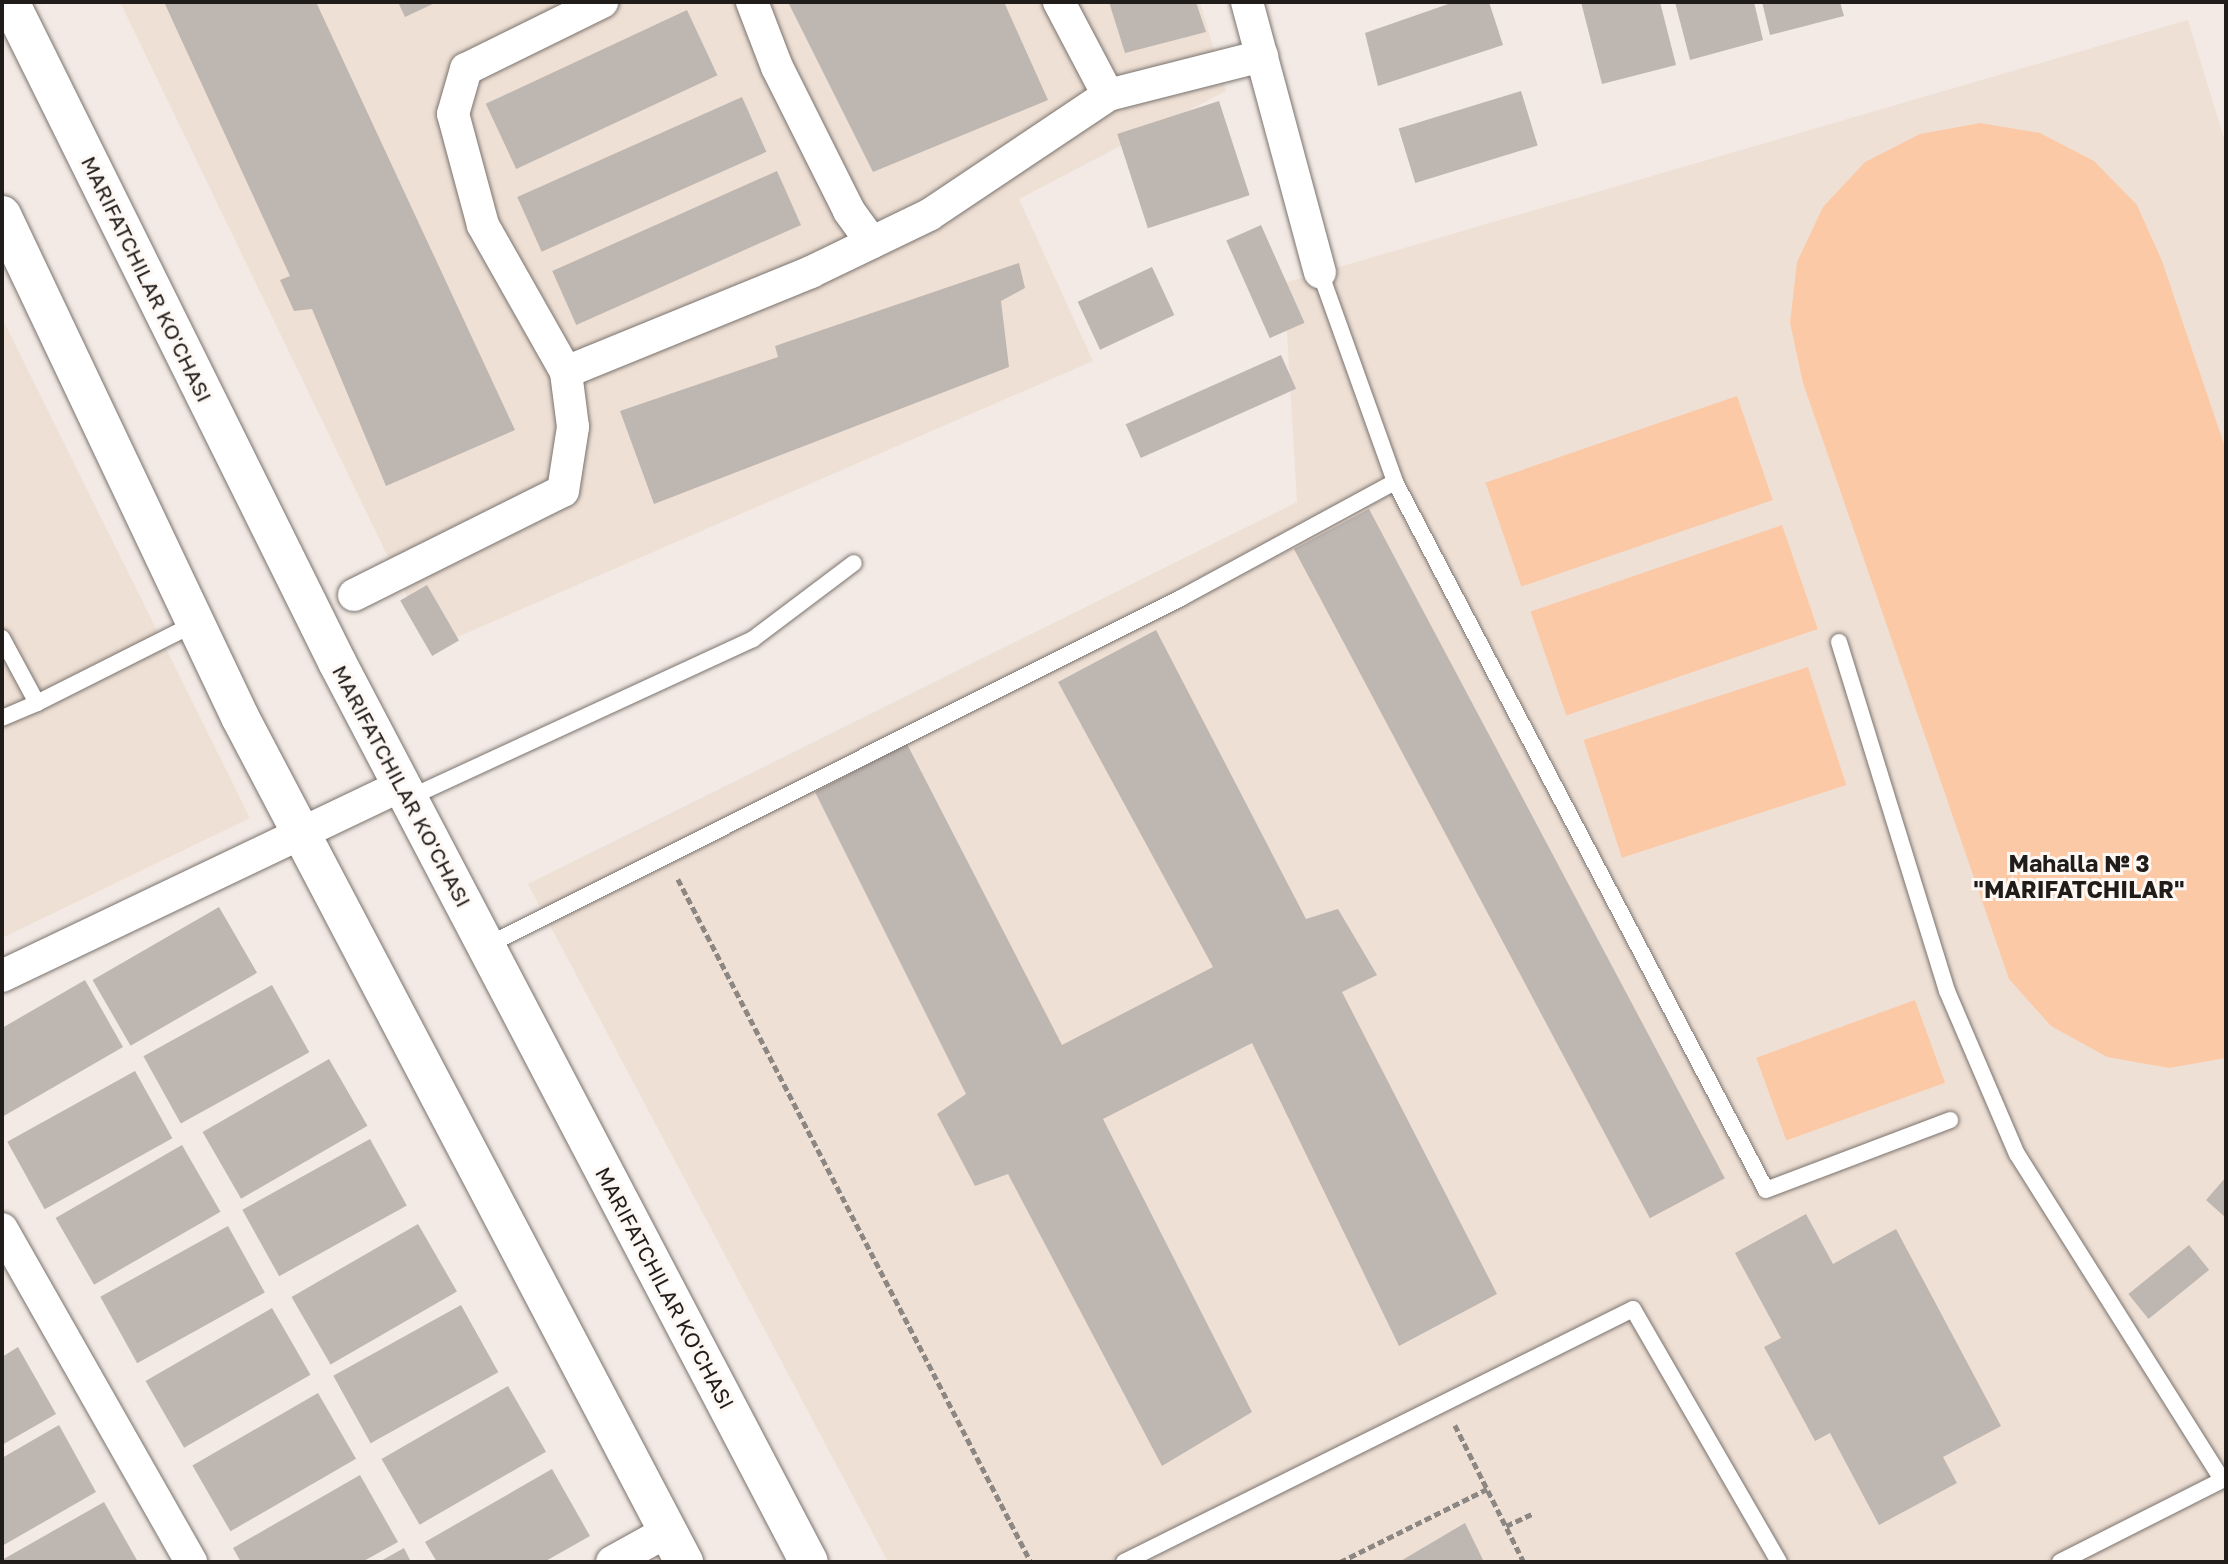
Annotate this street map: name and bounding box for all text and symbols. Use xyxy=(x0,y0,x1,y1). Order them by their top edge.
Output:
street label: MARIFATCHILAR KO'CHASI xyxy=(76,152,218,406)
street label: MARIFATCHILAR KO'CHASI xyxy=(327,661,477,911)
district label: Mahalla № 3 "MARIFATCHILAR" xyxy=(1973,849,2185,903)
street label: MARIFATCHILAR KO'CHASI xyxy=(590,1163,740,1413)

